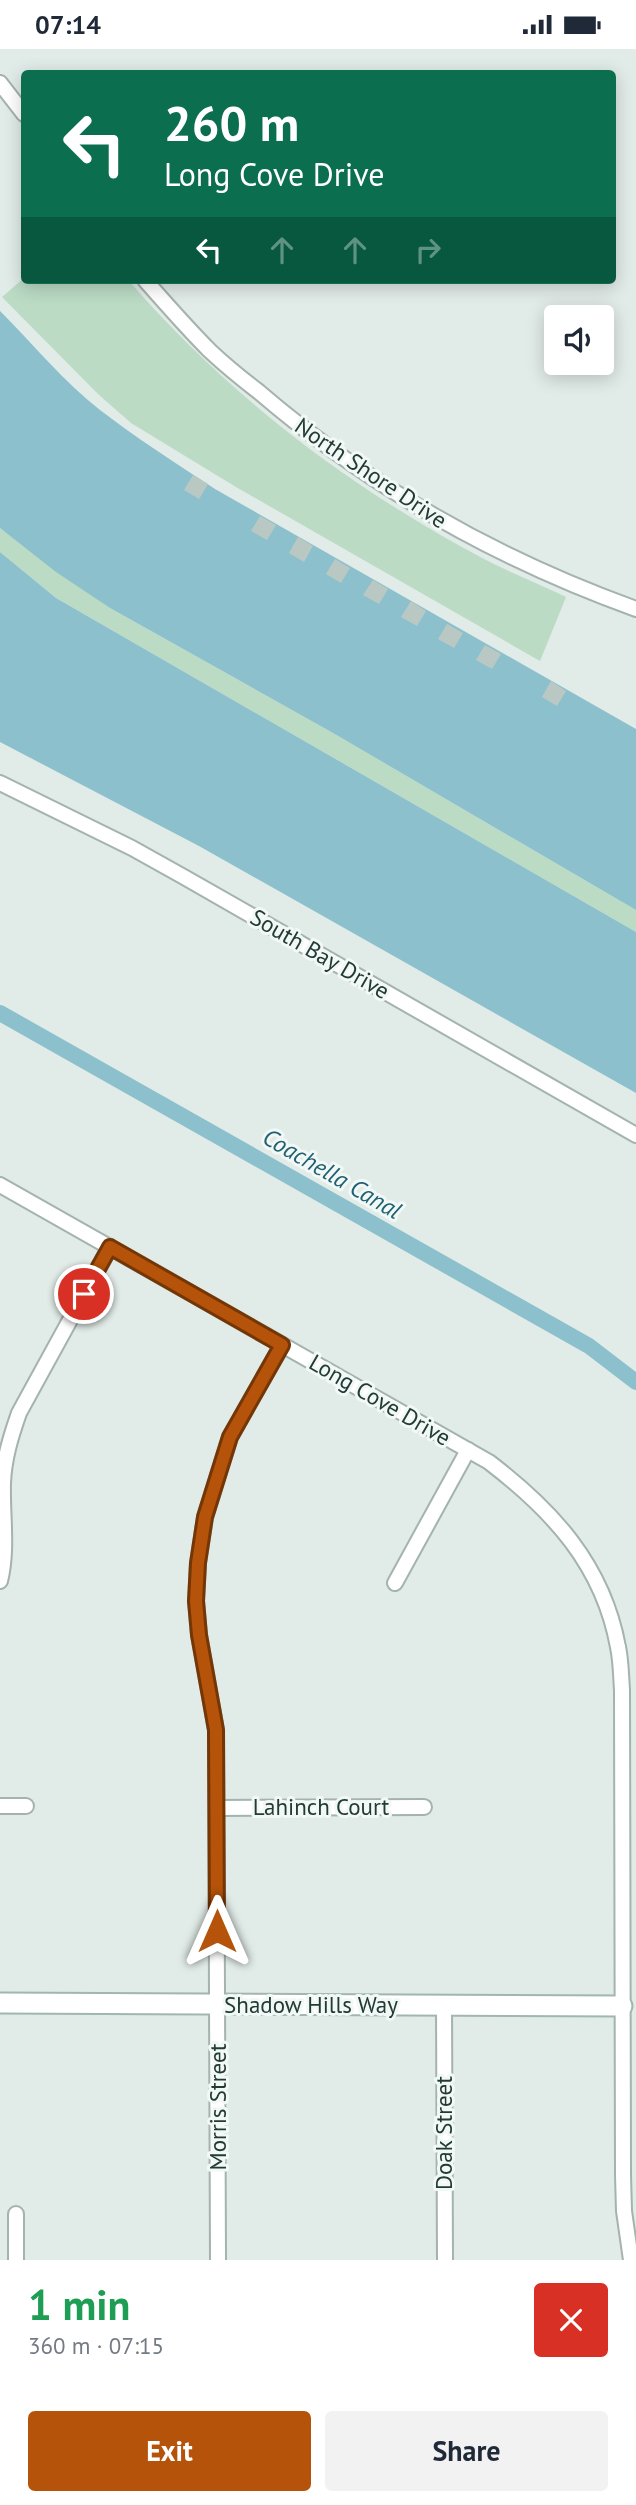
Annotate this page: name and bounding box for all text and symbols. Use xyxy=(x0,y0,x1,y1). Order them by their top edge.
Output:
text: 07:14 xyxy=(35,8,101,41)
text: 260 m xyxy=(164,91,299,155)
icon: left xyxy=(49,98,140,189)
text: Long Cove Drive xyxy=(164,153,385,195)
icon: left xyxy=(190,231,228,269)
icon: ahead xyxy=(263,231,301,269)
icon: ahead xyxy=(336,231,374,269)
icon: right xyxy=(409,231,447,269)
map controls xyxy=(544,305,614,375)
button: sound xyxy=(544,305,614,375)
street label: North Shore Drive xyxy=(290,411,453,534)
street label: South Bay Drive xyxy=(246,902,395,1005)
water label: Coachella Canal xyxy=(257,1121,408,1226)
pin xyxy=(54,1264,114,1324)
icon: arrive xyxy=(65,1275,103,1313)
street label: Long Cove Drive xyxy=(304,1347,456,1452)
street label: Lahinch Court xyxy=(253,1792,390,1821)
position arrow xyxy=(180,1894,254,1968)
street label: Shadow Hills Way xyxy=(224,1990,398,2019)
street label: Morris Street xyxy=(203,2043,232,2170)
street label: Doak Street xyxy=(429,2076,458,2190)
text: 1 min xyxy=(28,2277,130,2332)
button: close xyxy=(534,2283,608,2357)
text: 360 m · 07:15 xyxy=(28,2331,164,2360)
button: Exit xyxy=(28,2411,311,2491)
button: Share xyxy=(325,2411,608,2491)

